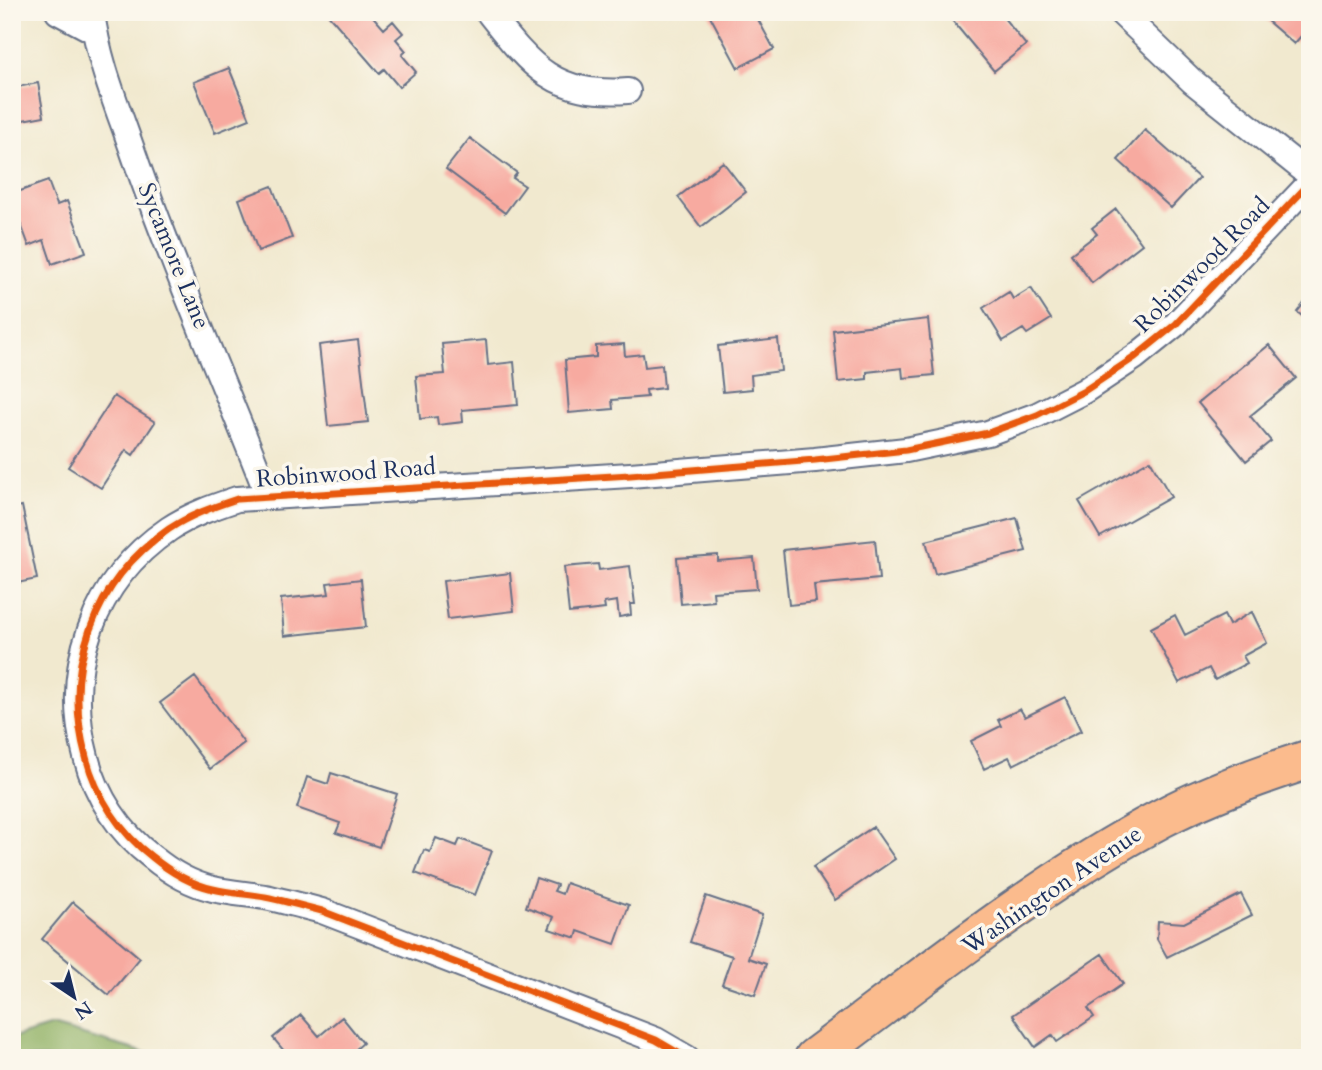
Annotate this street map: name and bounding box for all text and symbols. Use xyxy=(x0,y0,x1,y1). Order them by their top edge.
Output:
street label: Sycamore Lane xyxy=(130,178,218,334)
street label: Robinwood Road xyxy=(1127,190,1277,340)
street label: Robinwood Road xyxy=(255,450,437,496)
street label: Washington Avenue xyxy=(955,817,1148,963)
north arrow xyxy=(38,962,108,1032)
text: N xyxy=(69,995,97,1026)

